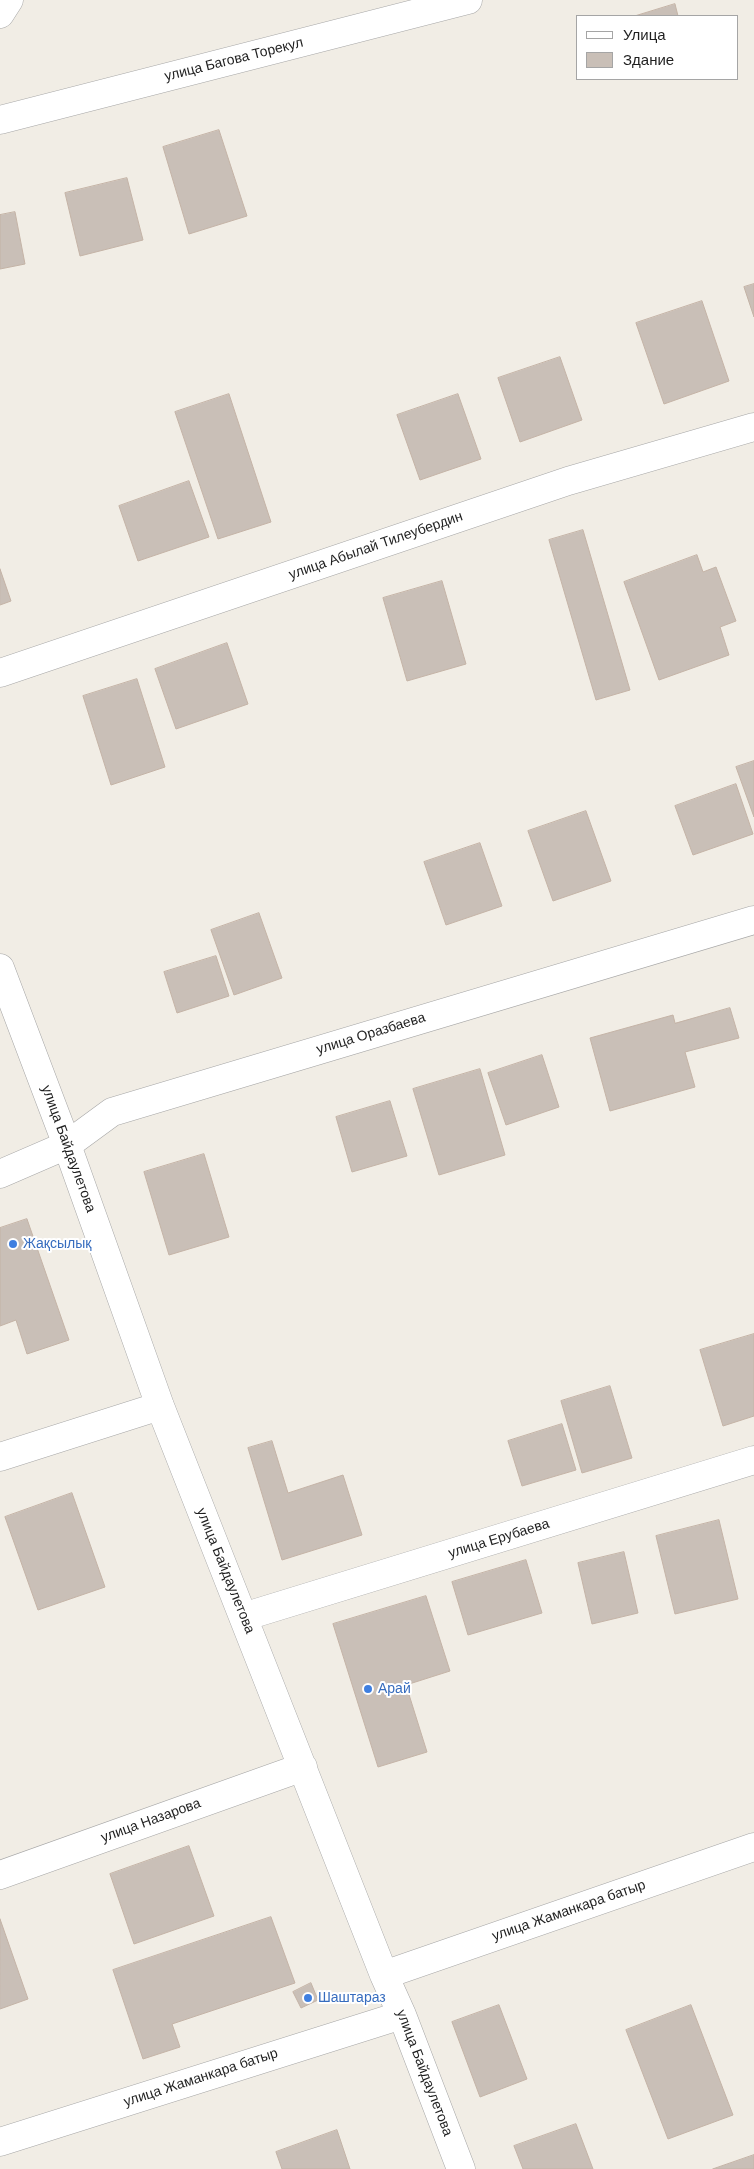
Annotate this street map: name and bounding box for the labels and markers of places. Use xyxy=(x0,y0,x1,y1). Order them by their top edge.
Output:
place label: Жақсылық xyxy=(23,1236,91,1252)
marker: Жақсылық xyxy=(7,1238,19,1250)
place label: Арай xyxy=(378,1681,411,1697)
marker: Арай xyxy=(362,1683,374,1695)
place label: Шаштараз xyxy=(318,1990,386,2006)
marker: Шаштараз xyxy=(302,1992,314,2004)

